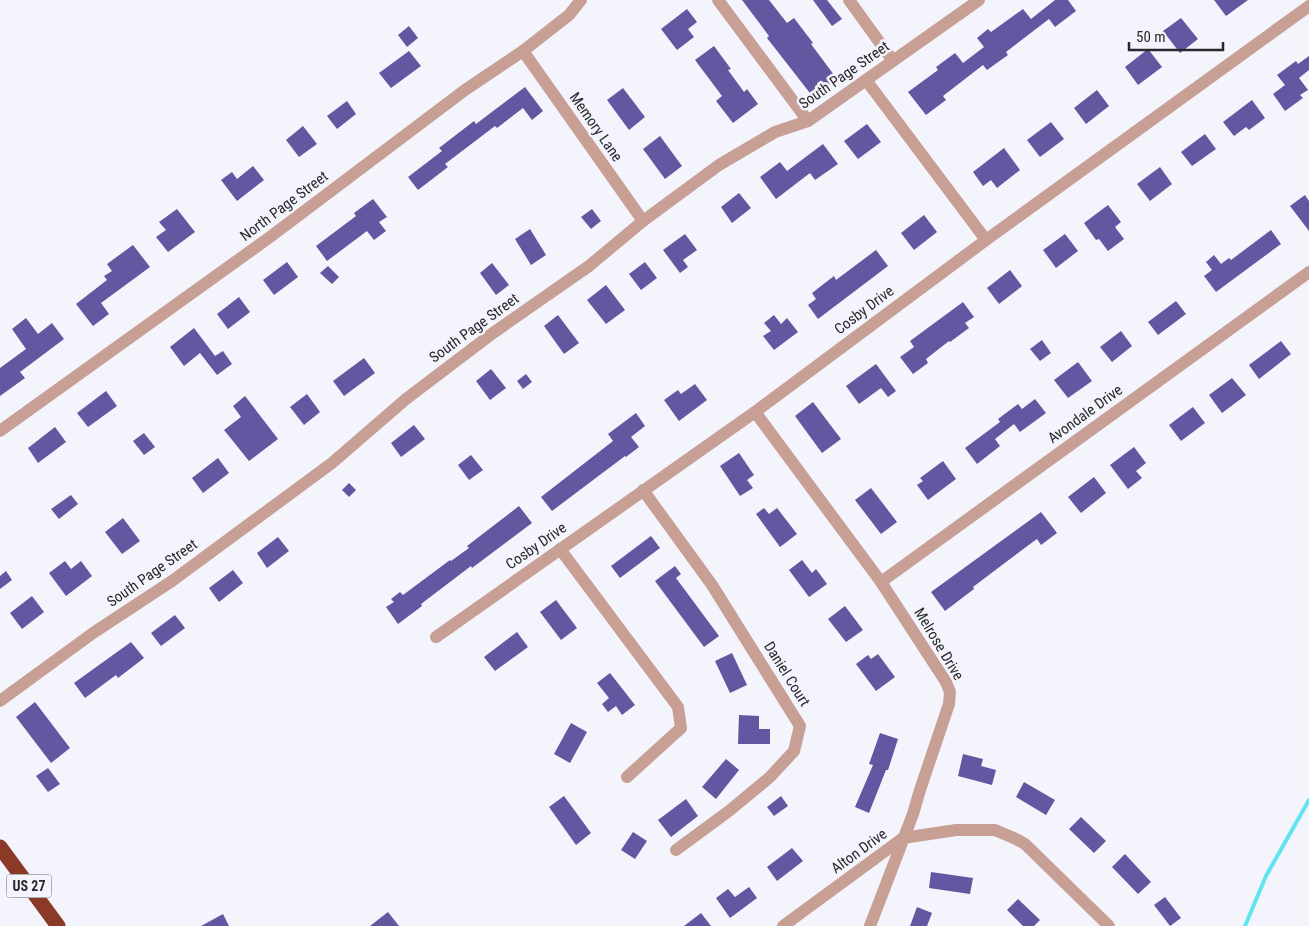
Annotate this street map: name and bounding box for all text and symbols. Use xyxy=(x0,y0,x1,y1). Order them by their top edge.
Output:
scale bar xyxy=(1129,20,1223,52)
text: 50 m xyxy=(1136,28,1166,46)
street label: South Page Street xyxy=(795,37,893,113)
street label: Memory Lane xyxy=(566,89,626,165)
street label: North Page Street xyxy=(237,167,331,245)
street label: Cosby Drive xyxy=(831,282,897,338)
street label: South Page Street xyxy=(426,290,522,366)
street label: Avondale Drive xyxy=(1044,381,1126,447)
street label: Cosby Drive xyxy=(502,519,570,573)
street label: South Page Street xyxy=(103,535,201,611)
street label: Melrose Drive xyxy=(910,605,968,683)
street label: Daniel Court xyxy=(760,638,814,710)
street label: Alton Drive xyxy=(828,825,890,877)
road number: US 27 xyxy=(6,874,52,898)

